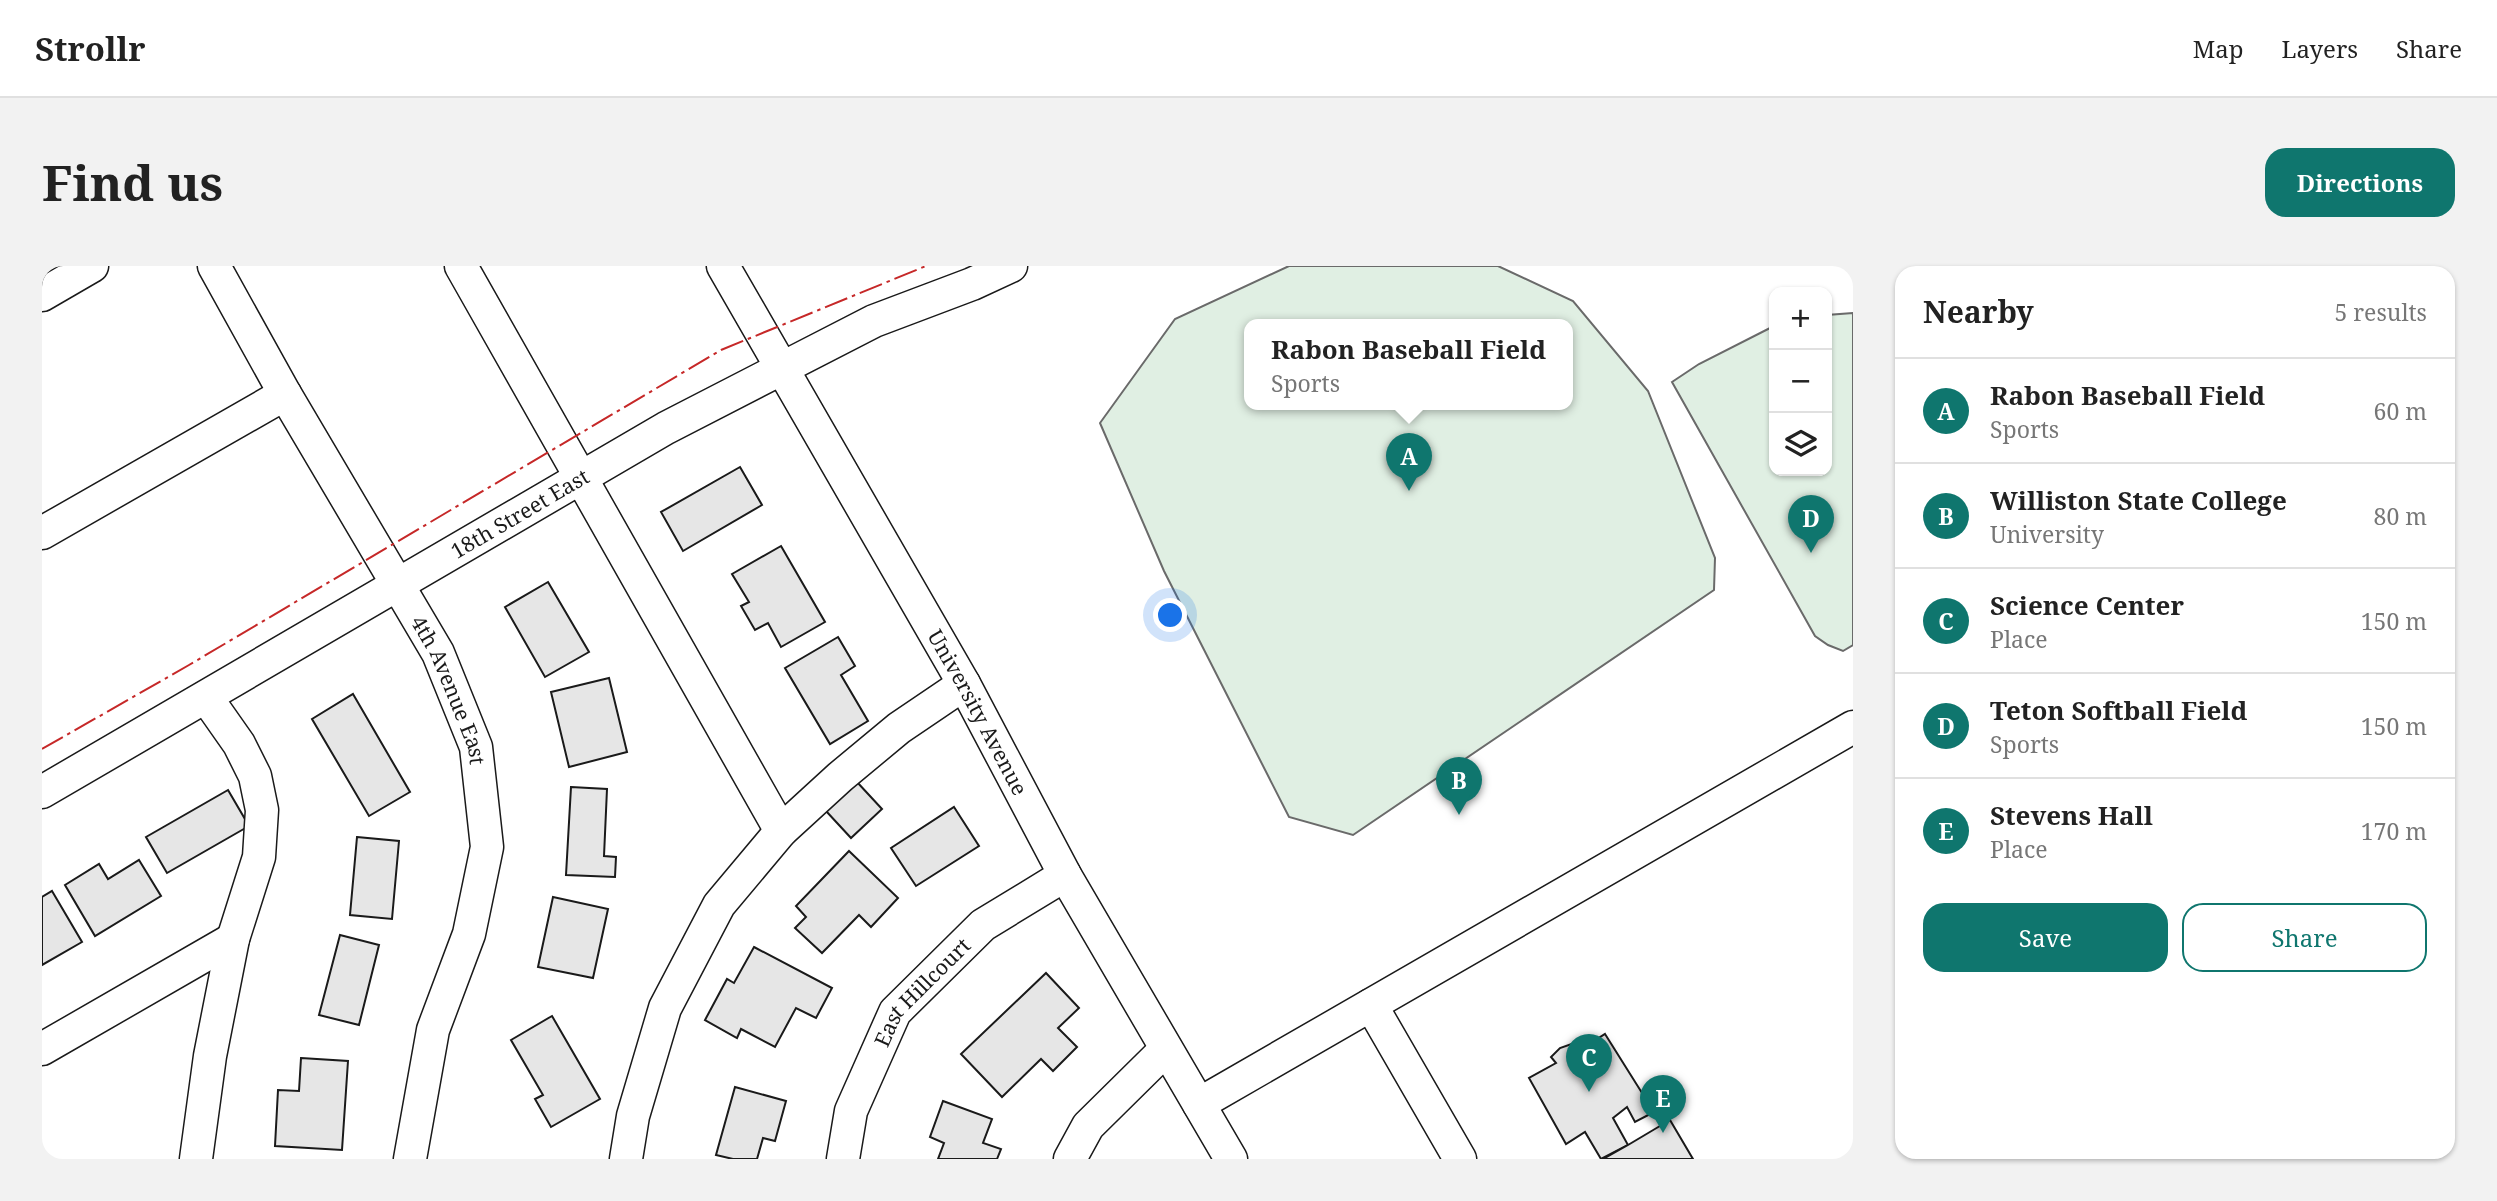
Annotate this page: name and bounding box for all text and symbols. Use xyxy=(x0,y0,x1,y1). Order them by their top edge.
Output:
text: Strollr xyxy=(35,26,145,71)
text: Map xyxy=(2193,32,2244,65)
text: Layers xyxy=(2282,32,2358,65)
text: Share xyxy=(2396,32,2462,65)
button: Directions xyxy=(2265,148,2455,217)
text: Find us xyxy=(42,149,223,215)
map controls xyxy=(1769,287,1832,476)
button: + xyxy=(1769,287,1832,350)
text: Nearby xyxy=(1923,291,2034,332)
text: 5 results xyxy=(2334,296,2427,328)
popup xyxy=(1244,319,1573,410)
text: Rabon Baseball Field xyxy=(1271,331,1546,367)
button: − xyxy=(1769,350,1832,413)
text: Sports xyxy=(1271,367,1340,399)
text: Rabon Baseball Field xyxy=(1990,377,2265,413)
text: A xyxy=(1937,395,1955,427)
text: 60 m xyxy=(2374,395,2427,427)
button: layers xyxy=(1769,413,1832,476)
text: Sports xyxy=(1990,413,2059,445)
pin: A xyxy=(1386,433,1432,491)
street label: 18th Street East xyxy=(445,462,594,565)
text: Williston State College xyxy=(1990,482,2287,518)
pin: D xyxy=(1788,495,1834,553)
text: B xyxy=(1938,500,1954,532)
text: 80 m xyxy=(2374,500,2427,532)
text: University xyxy=(1990,518,2104,550)
text: Science Center xyxy=(1990,587,2184,623)
your location xyxy=(1153,598,1187,632)
text: C xyxy=(1938,605,1954,637)
text: 150 m xyxy=(2361,605,2427,637)
street label: 4th Avenue East xyxy=(405,610,492,766)
text: Place xyxy=(1990,623,2048,655)
street label: University Avenue xyxy=(921,624,1034,800)
text: Teton Softball Field xyxy=(1990,692,2247,728)
text: D xyxy=(1937,710,1955,742)
text: 150 m xyxy=(2361,710,2427,742)
text: Sports xyxy=(1990,728,2059,760)
pin: B xyxy=(1436,757,1482,815)
text: Stevens Hall xyxy=(1990,797,2153,833)
text: E xyxy=(1938,815,1954,847)
text: 170 m xyxy=(2361,815,2427,847)
text: Place xyxy=(1990,833,2048,865)
button: Save xyxy=(1923,903,2168,972)
button: Share xyxy=(2182,903,2427,972)
street label: East Hillcourt xyxy=(867,931,976,1051)
pin: C xyxy=(1566,1034,1612,1092)
pin: E xyxy=(1640,1075,1686,1133)

